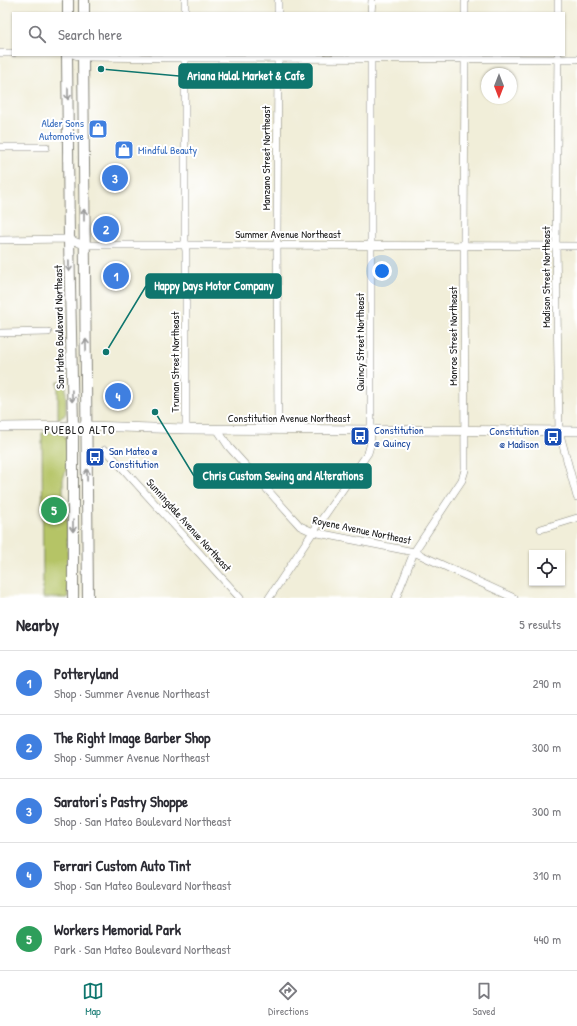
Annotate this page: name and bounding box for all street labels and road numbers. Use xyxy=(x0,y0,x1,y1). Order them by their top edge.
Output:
street label: Manzano Street Northeast xyxy=(259,106,273,210)
street label: Madison Street Northeast xyxy=(539,226,553,328)
street label: Summer Avenue Northeast xyxy=(235,227,341,241)
street label: San Mateo Boulevard Northeast xyxy=(51,265,67,389)
street label: Monroe Street Northeast xyxy=(446,286,460,386)
street label: Quincy Street Northeast xyxy=(353,293,367,391)
street label: Truman Street Northeast xyxy=(168,311,182,412)
street label: Constitution Avenue Northeast xyxy=(228,411,350,425)
street label: Sunningdale Avenue Northeast xyxy=(144,476,235,575)
street label: Royene Avenue Northeast xyxy=(311,513,413,547)

